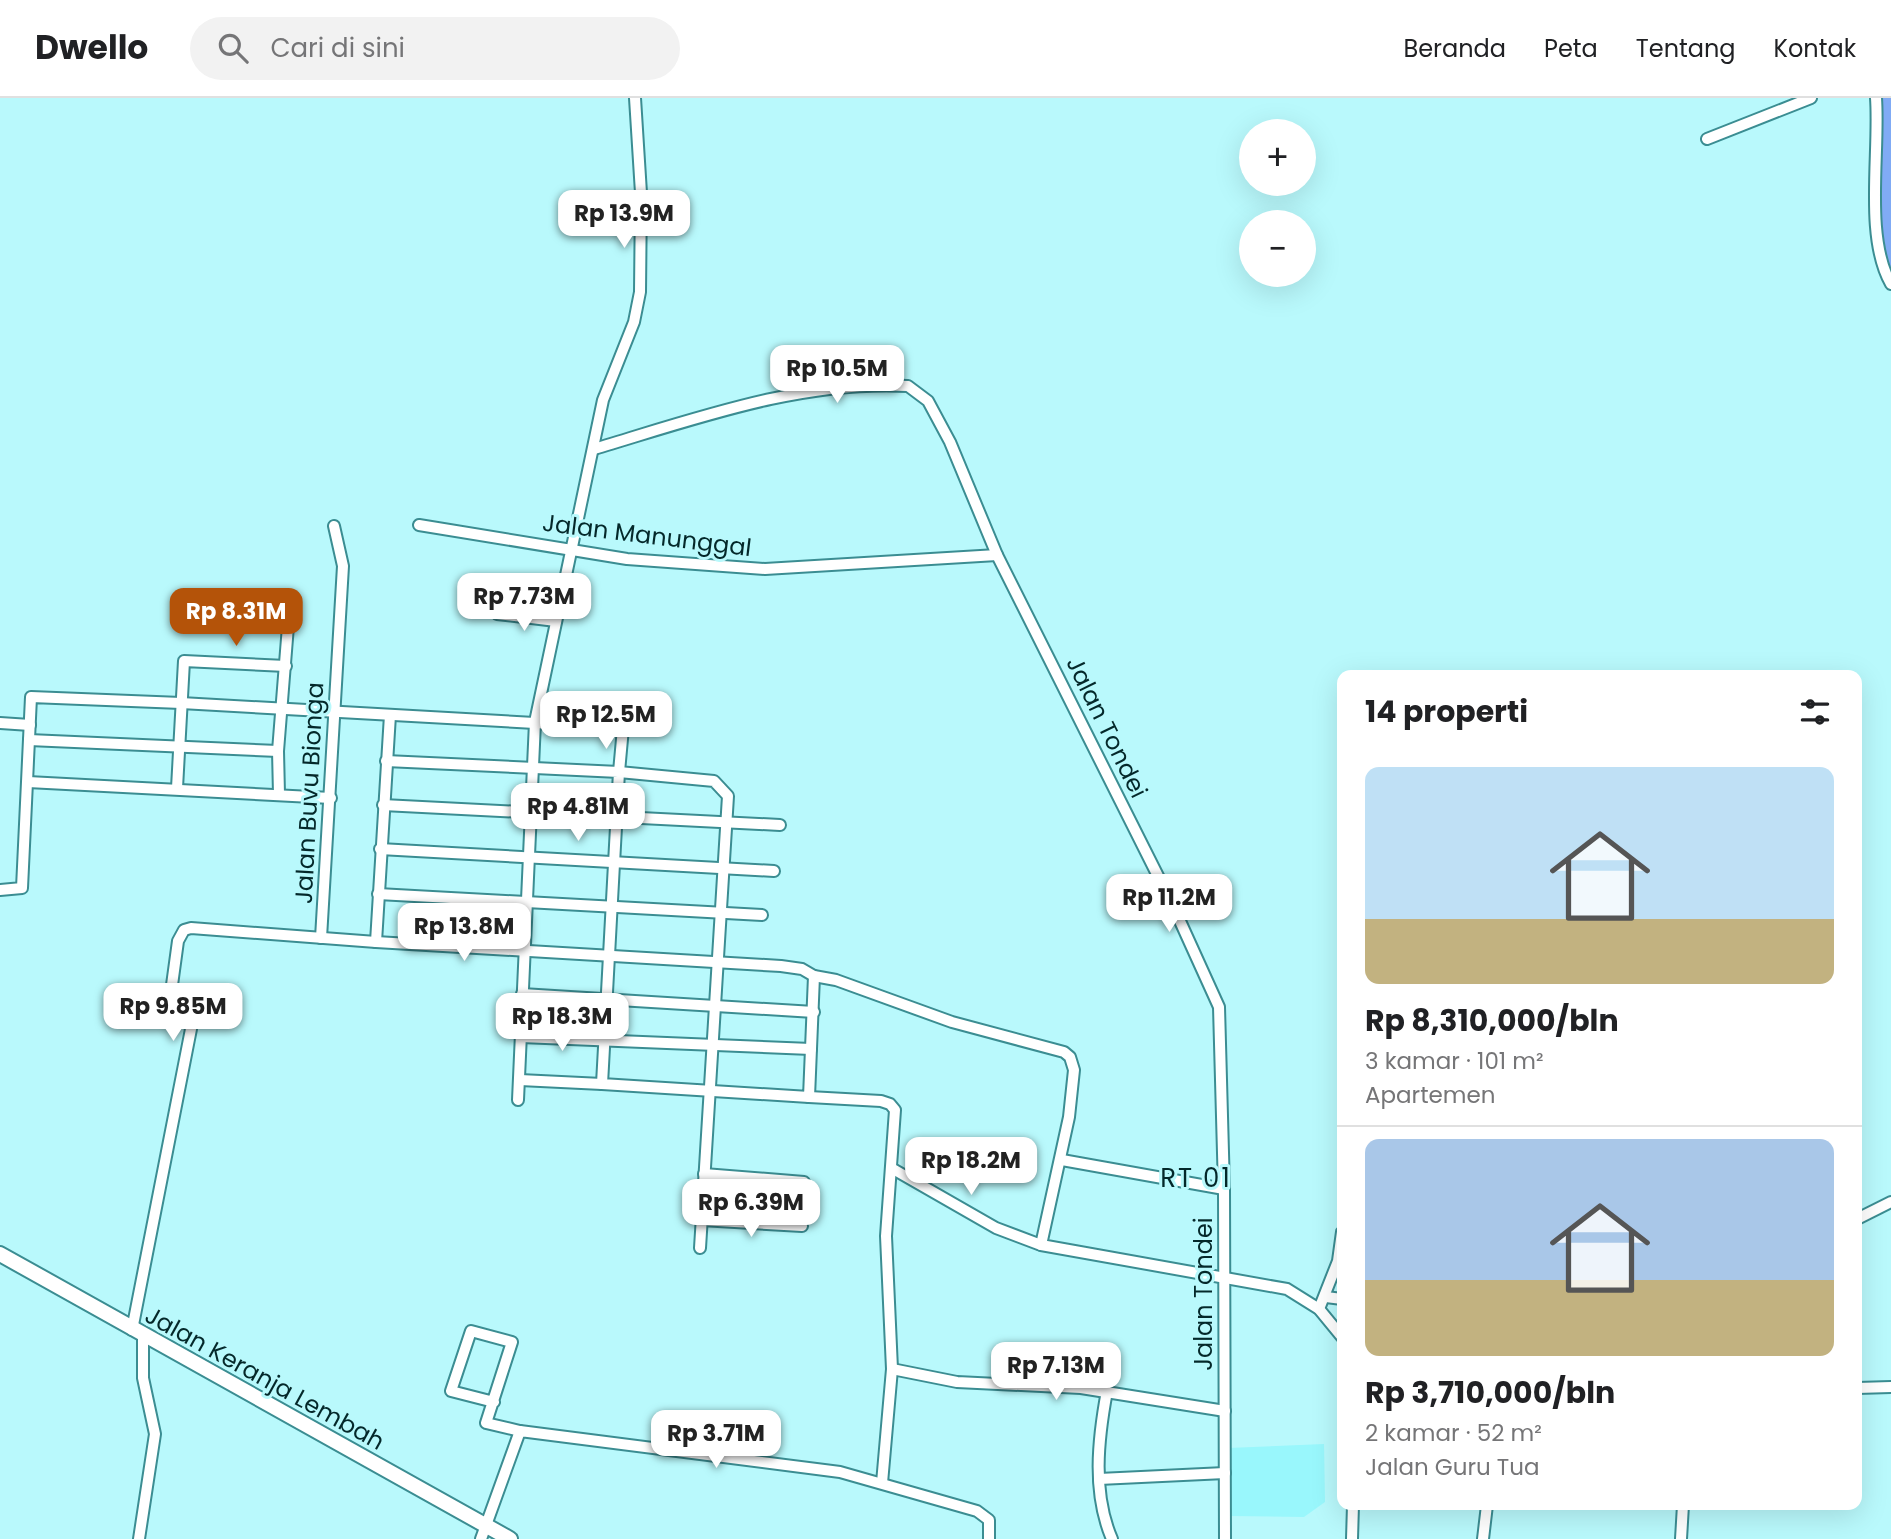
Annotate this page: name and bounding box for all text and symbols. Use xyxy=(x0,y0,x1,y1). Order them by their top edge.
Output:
search box xyxy=(190,17,680,80)
text: Dwello xyxy=(35,24,148,71)
icon: search xyxy=(214,29,252,67)
text: Cari di sini xyxy=(270,30,405,66)
text: Beranda xyxy=(1403,32,1506,65)
text: Peta xyxy=(1544,32,1598,65)
text: Tentang xyxy=(1636,32,1736,65)
text: Kontak xyxy=(1774,32,1856,65)
map controls xyxy=(1239,119,1316,287)
button: + xyxy=(1239,119,1316,196)
pin: Rp 13.9M xyxy=(552,190,696,250)
text: Rp 13.9M xyxy=(574,197,674,229)
button: − xyxy=(1239,210,1316,287)
pin: Rp 10.5M xyxy=(765,345,909,405)
text: Rp 10.5M xyxy=(786,352,888,384)
street label: Jalan Manunggal xyxy=(541,506,753,564)
pin: Rp 7.73M xyxy=(452,574,596,633)
text: Rp 7.73M xyxy=(473,580,575,612)
pin: Rp 8.31M xyxy=(164,588,308,648)
text: Rp 8.31M xyxy=(186,595,286,627)
street label: Jalan Tondei xyxy=(1059,651,1155,803)
street label: Jalan Buvu Bionga xyxy=(287,681,331,905)
text: 14 properti xyxy=(1365,690,1528,733)
pin: Rp 12.5M xyxy=(534,692,678,751)
icon: filters xyxy=(1796,693,1834,731)
text: Rp 12.5M xyxy=(556,698,656,730)
pin: Rp 4.81M xyxy=(506,784,650,843)
text: Rp 4.81M xyxy=(527,790,629,822)
icon: home xyxy=(1537,813,1663,939)
pin: Rp 11.2M xyxy=(1097,874,1241,934)
text: Rp 11.2M xyxy=(1122,881,1216,913)
pin: Rp 13.8M xyxy=(392,904,536,963)
text: Rp 13.8M xyxy=(414,910,514,942)
pin: Rp 9.85M xyxy=(101,984,245,1043)
text: Rp 9.85M xyxy=(119,990,227,1022)
pin: Rp 18.3M xyxy=(490,993,634,1053)
text: Rp 8,310,000/bln xyxy=(1365,999,1619,1042)
text: Rp 18.3M xyxy=(512,1000,612,1032)
text: 3 kamar · 101 m² xyxy=(1365,1045,1544,1077)
text: Apartemen xyxy=(1365,1079,1495,1111)
pin: Rp 18.2M xyxy=(899,1138,1043,1197)
text: Rp 18.2M xyxy=(921,1144,1021,1176)
district label: RT 01 xyxy=(1160,1160,1232,1196)
pin: Rp 6.39M xyxy=(679,1180,823,1239)
icon: home xyxy=(1537,1185,1663,1311)
text: Rp 6.39M xyxy=(698,1186,804,1218)
street label: Jalan Tondei xyxy=(1187,1217,1220,1371)
street label: Jalan Keranja Lembah xyxy=(139,1298,391,1458)
pin: Rp 7.13M xyxy=(984,1342,1128,1402)
text: Rp 7.13M xyxy=(1007,1349,1105,1381)
text: Rp 3,710,000/bln xyxy=(1365,1371,1615,1414)
pin: Rp 3.71M xyxy=(644,1410,788,1470)
text: Rp 3.71M xyxy=(667,1417,765,1449)
text: 2 kamar · 52 m² xyxy=(1365,1417,1542,1449)
text: Jalan Guru Tua xyxy=(1365,1451,1540,1483)

